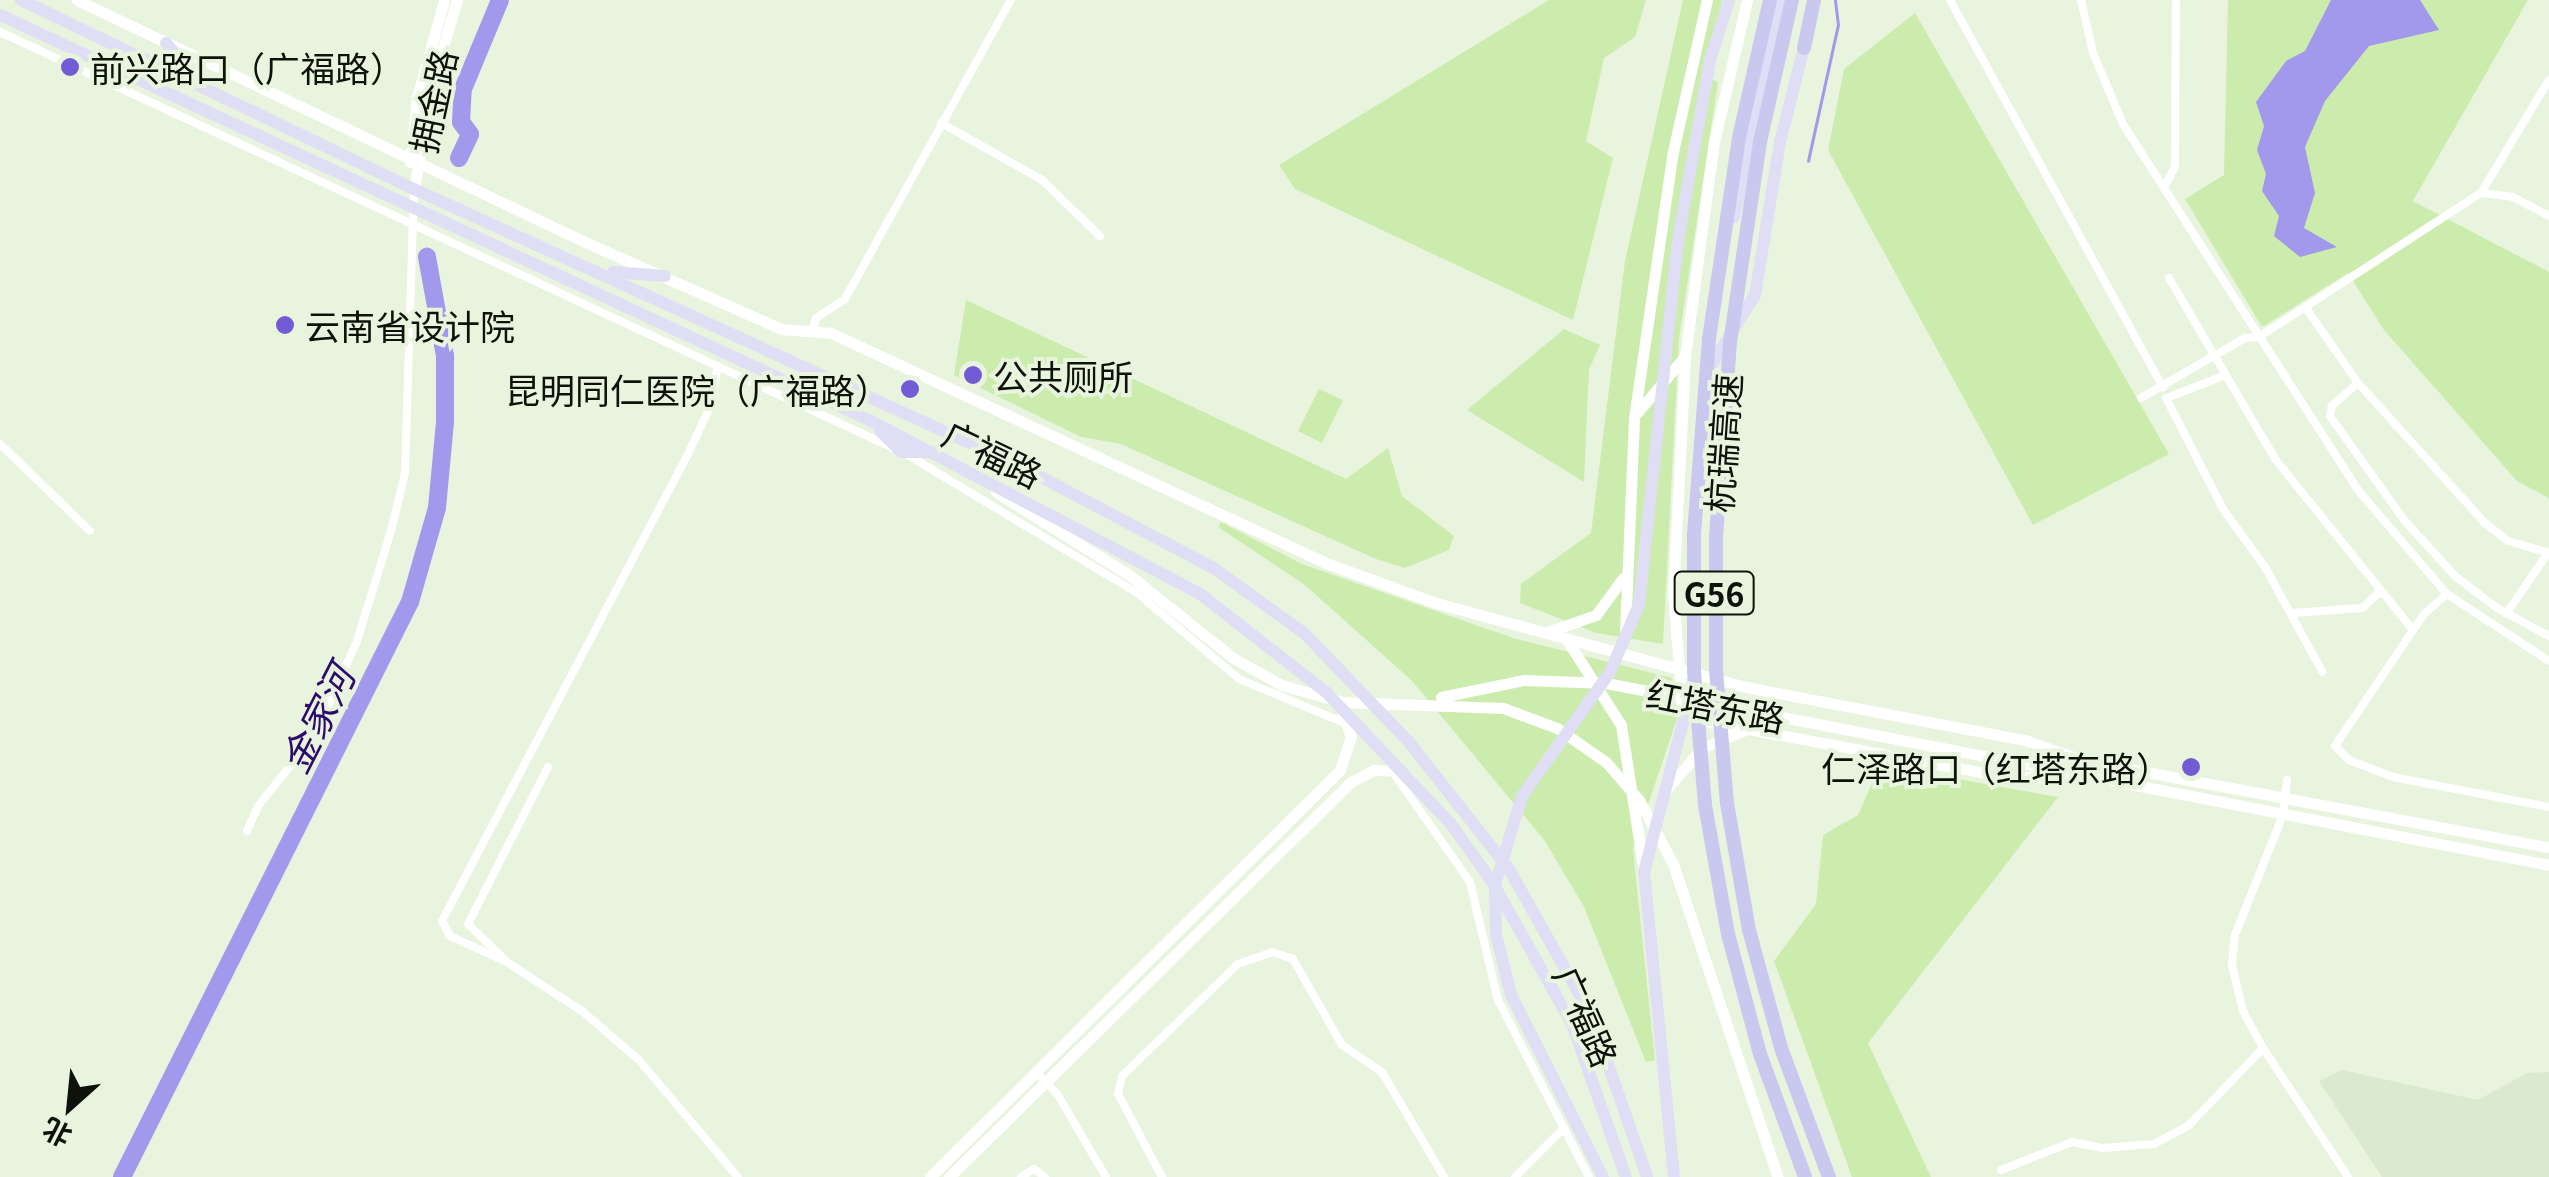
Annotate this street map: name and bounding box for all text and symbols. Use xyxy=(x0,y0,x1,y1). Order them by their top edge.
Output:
street label: 拥金路 xyxy=(401,45,463,157)
place label: 前兴路口（广福路） xyxy=(90,46,405,88)
marker: 前兴路口（广福路） xyxy=(59,56,81,78)
place label: 云南省设计院 xyxy=(305,304,515,346)
marker: 云南省设计院 xyxy=(274,314,296,336)
place label: 公共厕所 xyxy=(993,354,1133,396)
marker: 公共厕所 xyxy=(962,364,984,386)
place label: 昆明同仁医院（广福路） xyxy=(505,368,890,410)
street label: 杭瑞高速 xyxy=(1696,372,1748,514)
marker: 昆明同仁医院（广福路） xyxy=(899,378,921,400)
street label: 广福路 xyxy=(937,411,1049,495)
road number: G56 xyxy=(1672,566,1756,620)
water label: 金家河 xyxy=(270,657,362,779)
street label: 红塔东路 xyxy=(1643,671,1789,739)
place label: 仁泽路口（红塔东路） xyxy=(1821,746,2171,788)
marker: 仁泽路口（红塔东路） xyxy=(2180,756,2202,778)
street label: 广福路 xyxy=(1546,959,1628,1073)
north arrow xyxy=(20,1057,120,1157)
text: 北 xyxy=(35,1110,78,1158)

